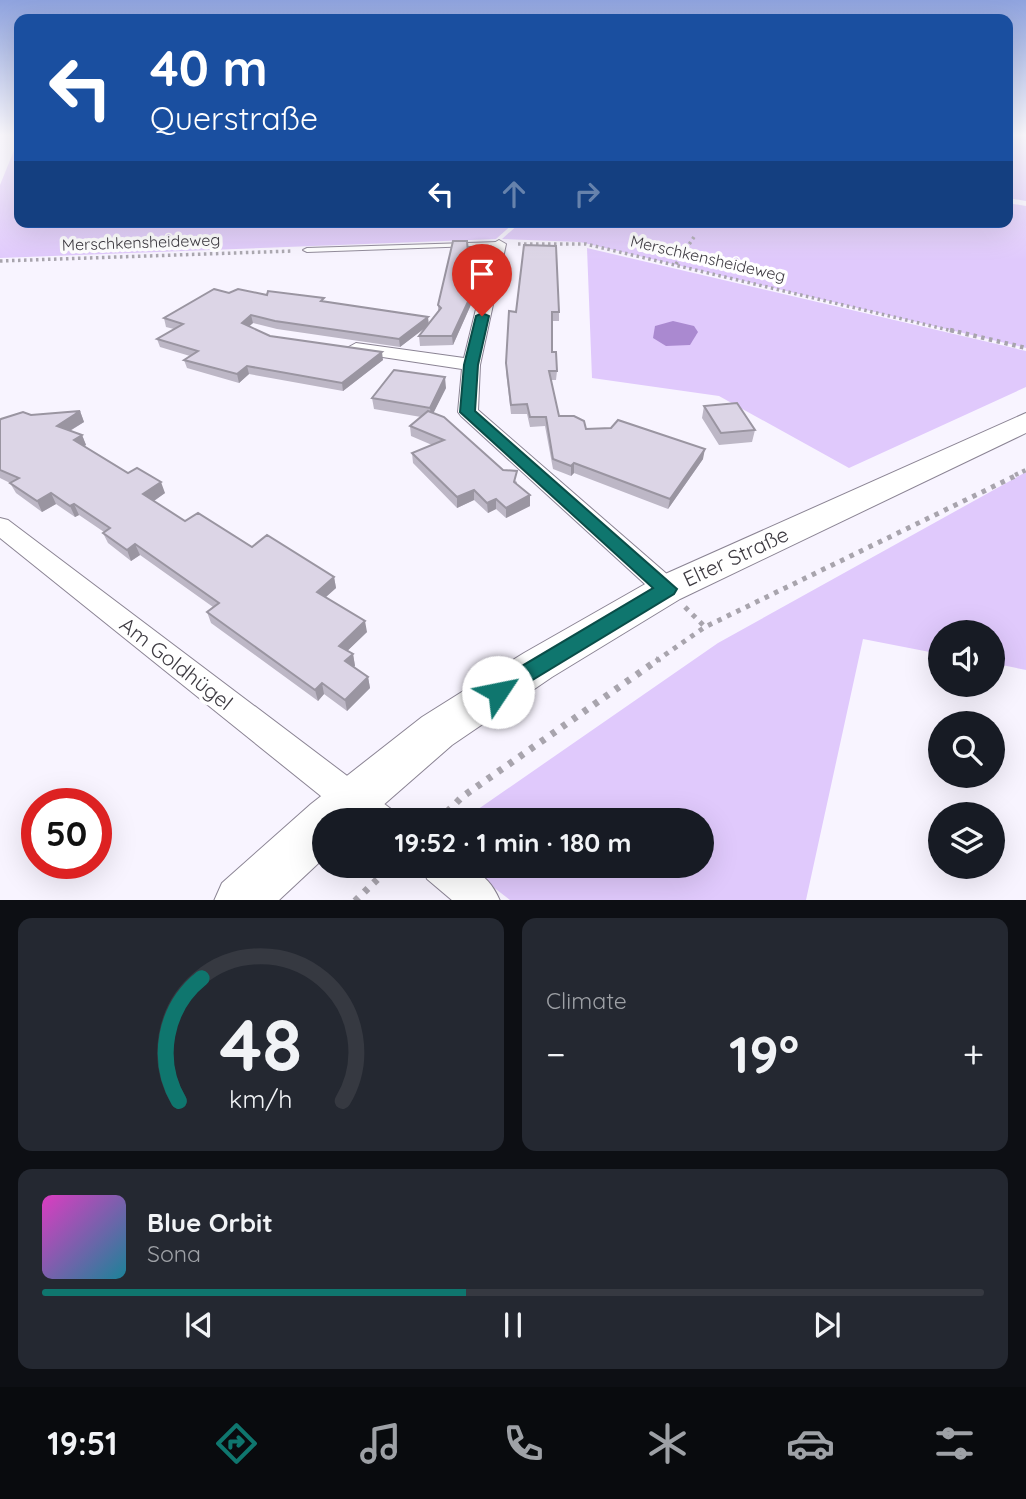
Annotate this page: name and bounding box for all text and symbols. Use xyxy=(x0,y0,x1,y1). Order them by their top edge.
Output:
text: 40 m xyxy=(150,37,268,98)
icon: left xyxy=(35,42,126,133)
text: Querstraße xyxy=(150,98,318,138)
icon: left xyxy=(422,175,460,213)
icon: ahead xyxy=(495,175,533,213)
icon: right xyxy=(568,175,606,213)
street label: Merschkensheideweg xyxy=(61,229,221,255)
street label: Merschkensheideweg xyxy=(628,230,788,286)
pin xyxy=(452,244,512,316)
icon: arrive xyxy=(463,255,501,293)
street label: Elter Straße xyxy=(679,520,792,592)
street label: Am Goldhügel xyxy=(115,611,238,715)
map controls xyxy=(928,620,1005,879)
button: sound xyxy=(928,620,1005,697)
position arrow xyxy=(461,655,535,729)
button: search xyxy=(928,711,1005,788)
speed limit sign: 50 xyxy=(21,788,112,879)
button: layers xyxy=(928,802,1005,879)
text: 19:52 · 1 min · 180 m xyxy=(395,826,632,859)
text: Climate xyxy=(546,986,627,1015)
text: 48 xyxy=(220,998,302,1089)
text: 19° xyxy=(729,1021,799,1086)
text: − xyxy=(546,1030,566,1078)
text: + xyxy=(963,1030,984,1078)
text: km/h xyxy=(229,1082,293,1113)
text: Blue Orbit xyxy=(147,1206,273,1239)
text: Sona xyxy=(147,1239,201,1268)
icon: previous xyxy=(180,1306,218,1344)
icon: pause xyxy=(494,1306,532,1344)
icon: next xyxy=(808,1306,846,1344)
icon: directions xyxy=(212,1419,261,1468)
icon: music xyxy=(356,1419,405,1468)
icon: phone xyxy=(499,1419,548,1468)
icon: climate xyxy=(643,1419,692,1468)
icon: car xyxy=(786,1419,835,1468)
icon: filters xyxy=(930,1419,979,1468)
text: 19:51 xyxy=(47,1423,118,1463)

